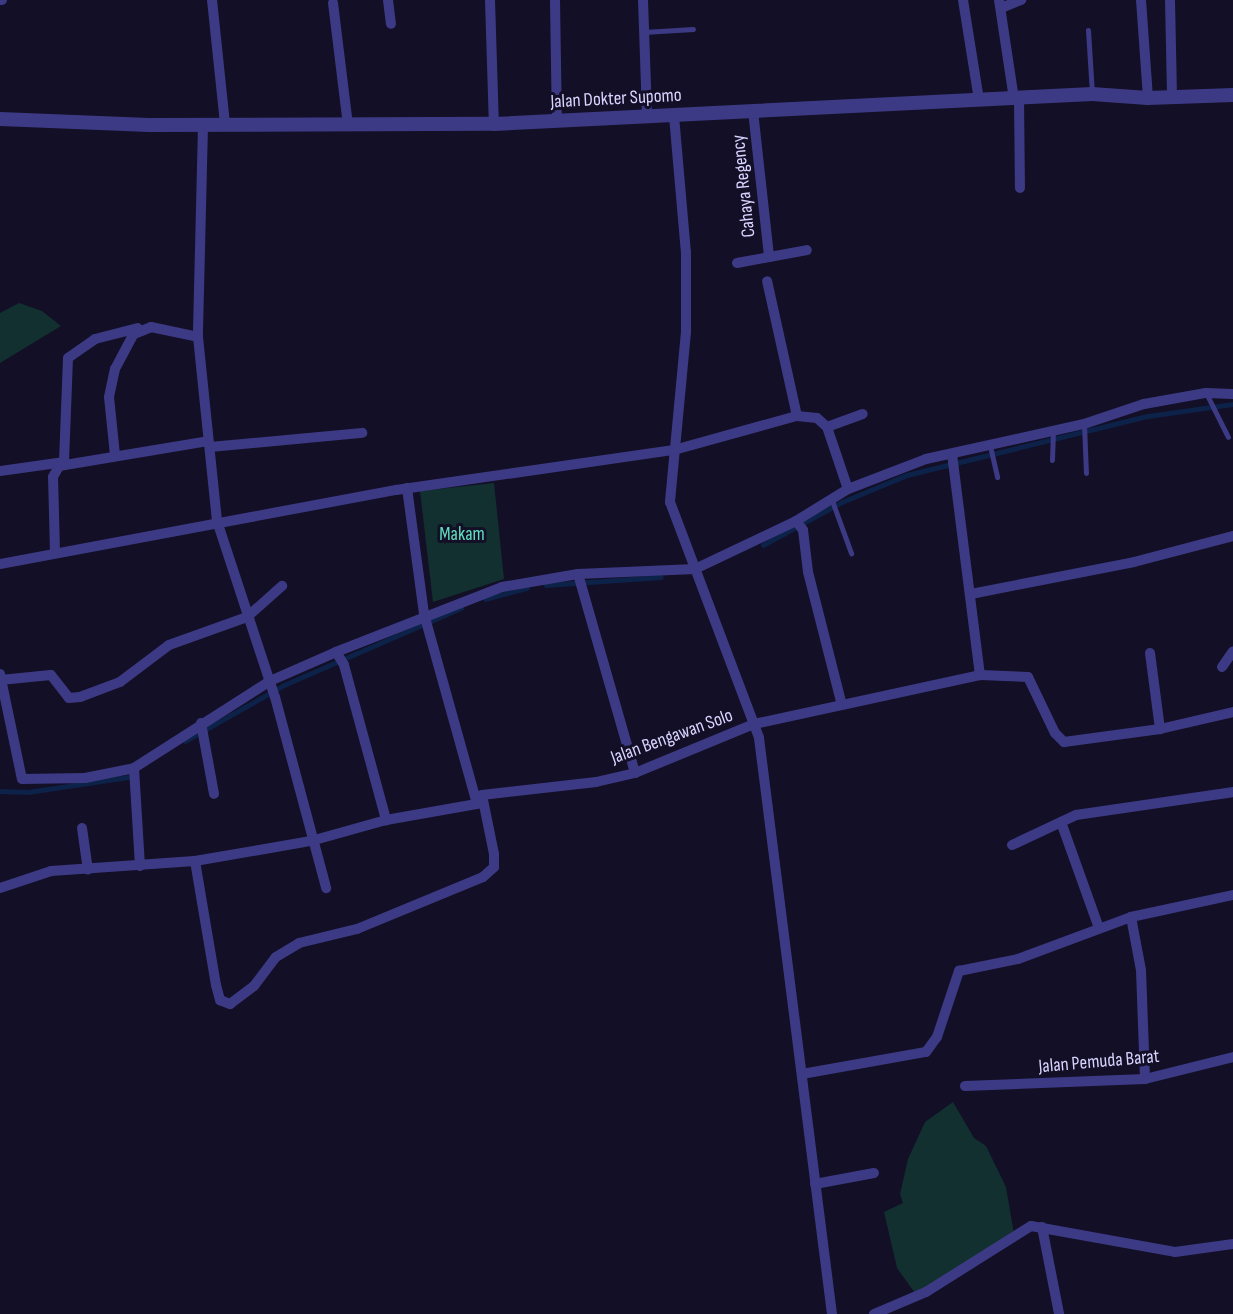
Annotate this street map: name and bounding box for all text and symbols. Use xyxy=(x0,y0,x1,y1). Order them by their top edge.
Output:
street label: Jalan Dokter Supomo xyxy=(550,84,682,114)
street label: Cahaya Regency xyxy=(727,133,761,239)
park label: Makam xyxy=(439,524,485,546)
street label: Jalan Bengawan Solo xyxy=(608,704,736,770)
street label: Jalan Pemuda Barat xyxy=(1038,1045,1160,1079)

